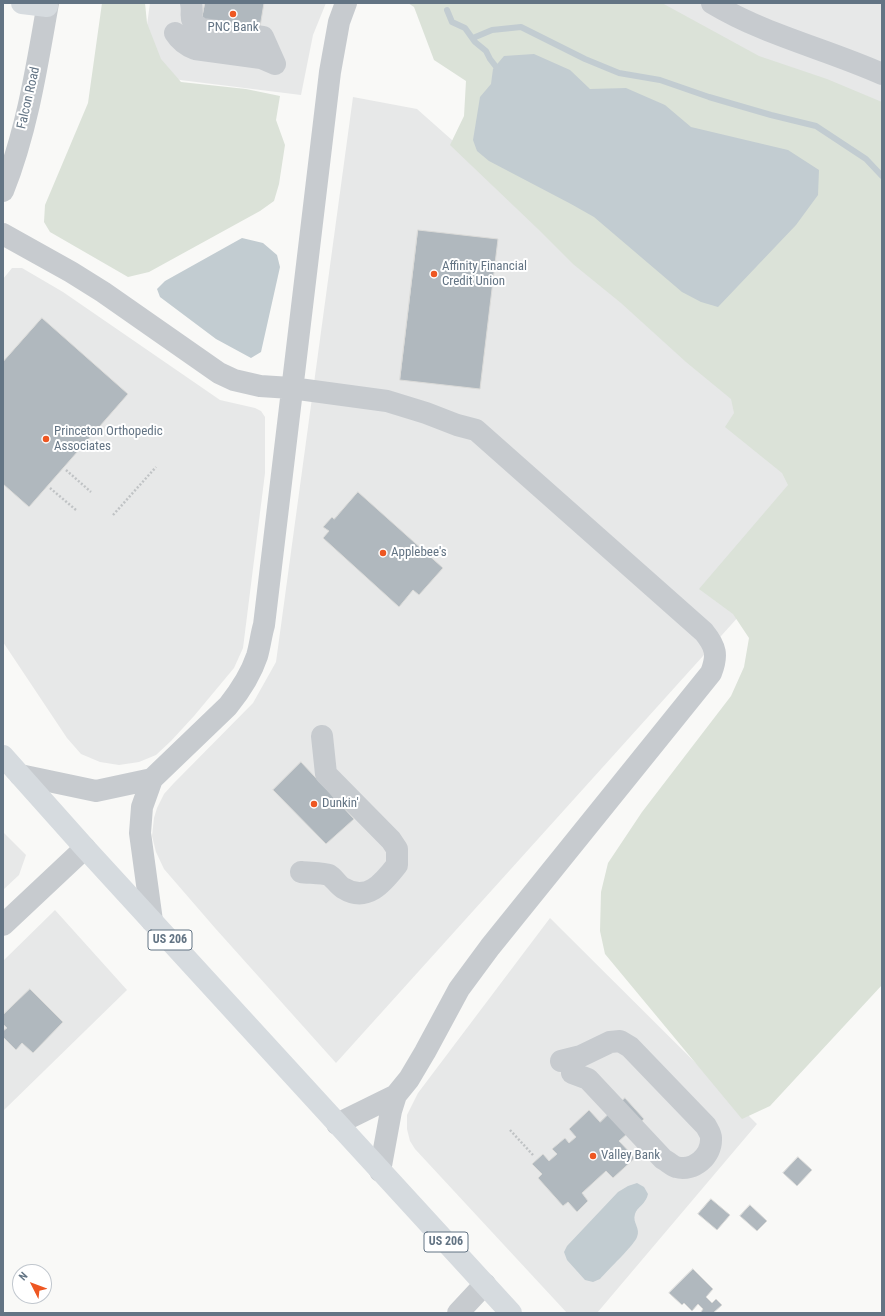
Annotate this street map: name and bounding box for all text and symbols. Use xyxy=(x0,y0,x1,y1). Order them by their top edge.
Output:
marker: PNC Bank xyxy=(228,9,238,19)
place label: PNC Bank xyxy=(207,20,259,36)
street label: Falcon Road xyxy=(14,65,44,131)
place label: Affinity Financial Credit Union xyxy=(442,259,527,290)
marker: Affinity Financial Credit Union xyxy=(429,269,439,279)
place label: Princeton Orthopedic Associates xyxy=(54,424,163,455)
marker: Princeton Orthopedic Associates xyxy=(41,434,51,444)
place label: Applebee's xyxy=(391,545,447,561)
marker: Applebee's xyxy=(378,548,388,558)
place label: Dunkin' xyxy=(322,796,359,812)
marker: Dunkin' xyxy=(309,799,319,809)
road number: US 206 xyxy=(148,930,192,950)
place label: Valley Bank xyxy=(601,1148,660,1164)
marker: Valley Bank xyxy=(588,1151,598,1161)
road number: US 206 xyxy=(424,1232,468,1252)
north arrow xyxy=(12,1264,52,1304)
text: N xyxy=(16,1269,31,1283)

